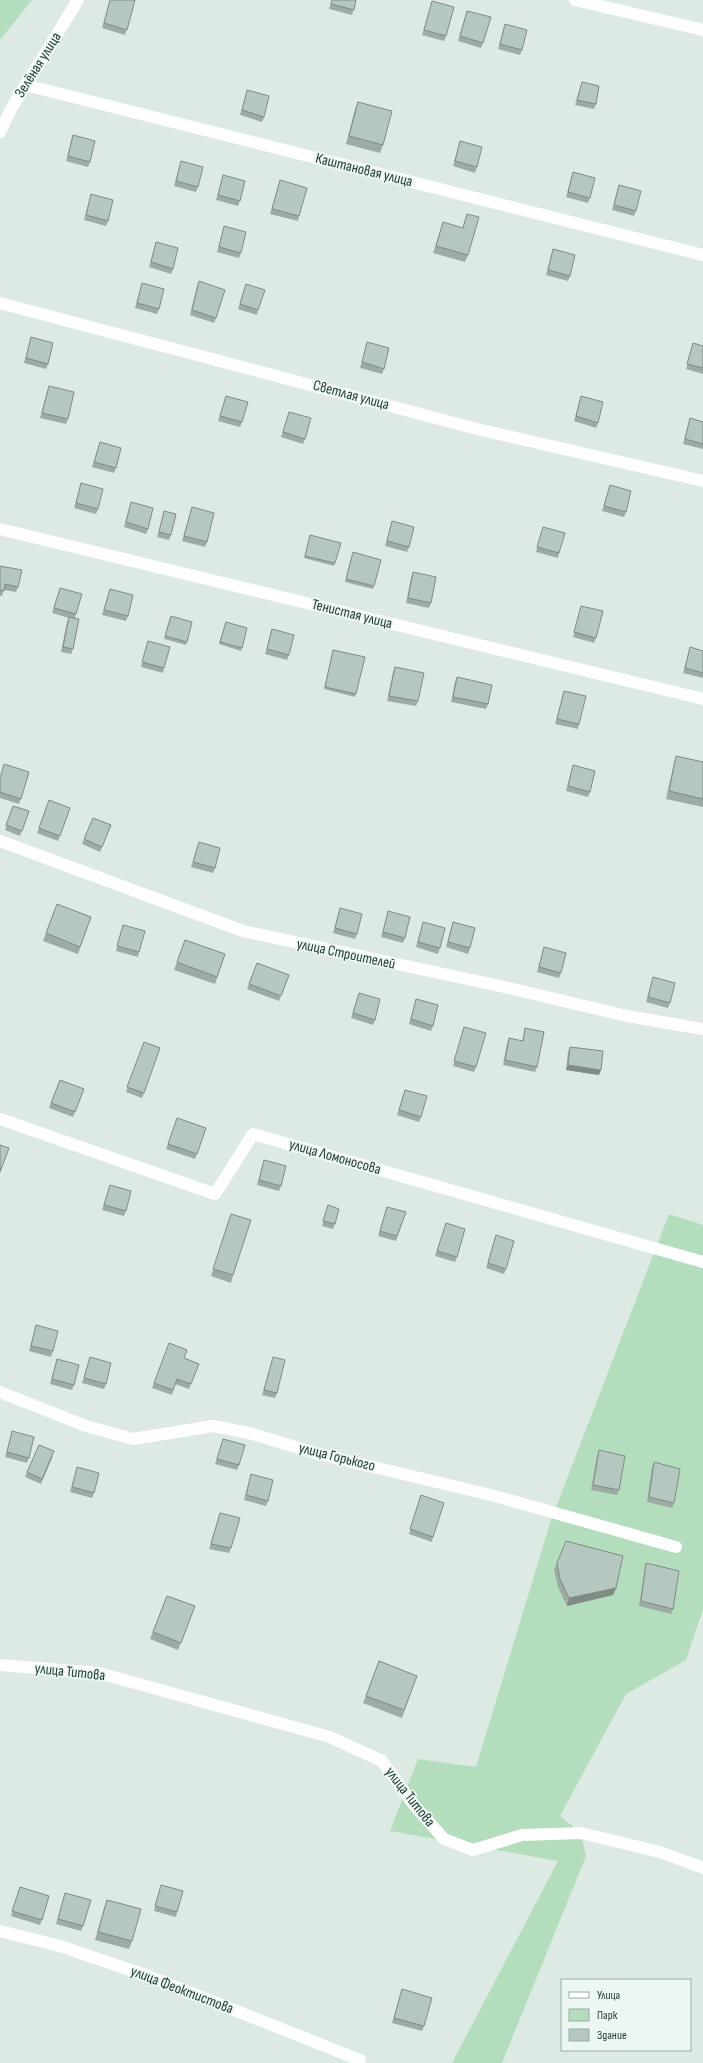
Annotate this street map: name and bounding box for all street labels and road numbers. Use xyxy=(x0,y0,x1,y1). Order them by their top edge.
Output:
street label: Зелёная улица xyxy=(10,29,66,101)
street label: Каштановая улица xyxy=(313,149,415,191)
street label: Светлая улица xyxy=(311,376,391,414)
street label: Тенистая улица xyxy=(310,595,395,633)
street label: улица Строителей xyxy=(295,934,397,974)
street label: улица Ломоносова xyxy=(287,1135,383,1179)
street label: улица Горького xyxy=(297,1438,377,1476)
street label: улица Титова xyxy=(34,1659,106,1685)
street label: улица Титова xyxy=(381,1763,439,1831)
street label: улица Феоктистова xyxy=(128,1962,236,2018)

